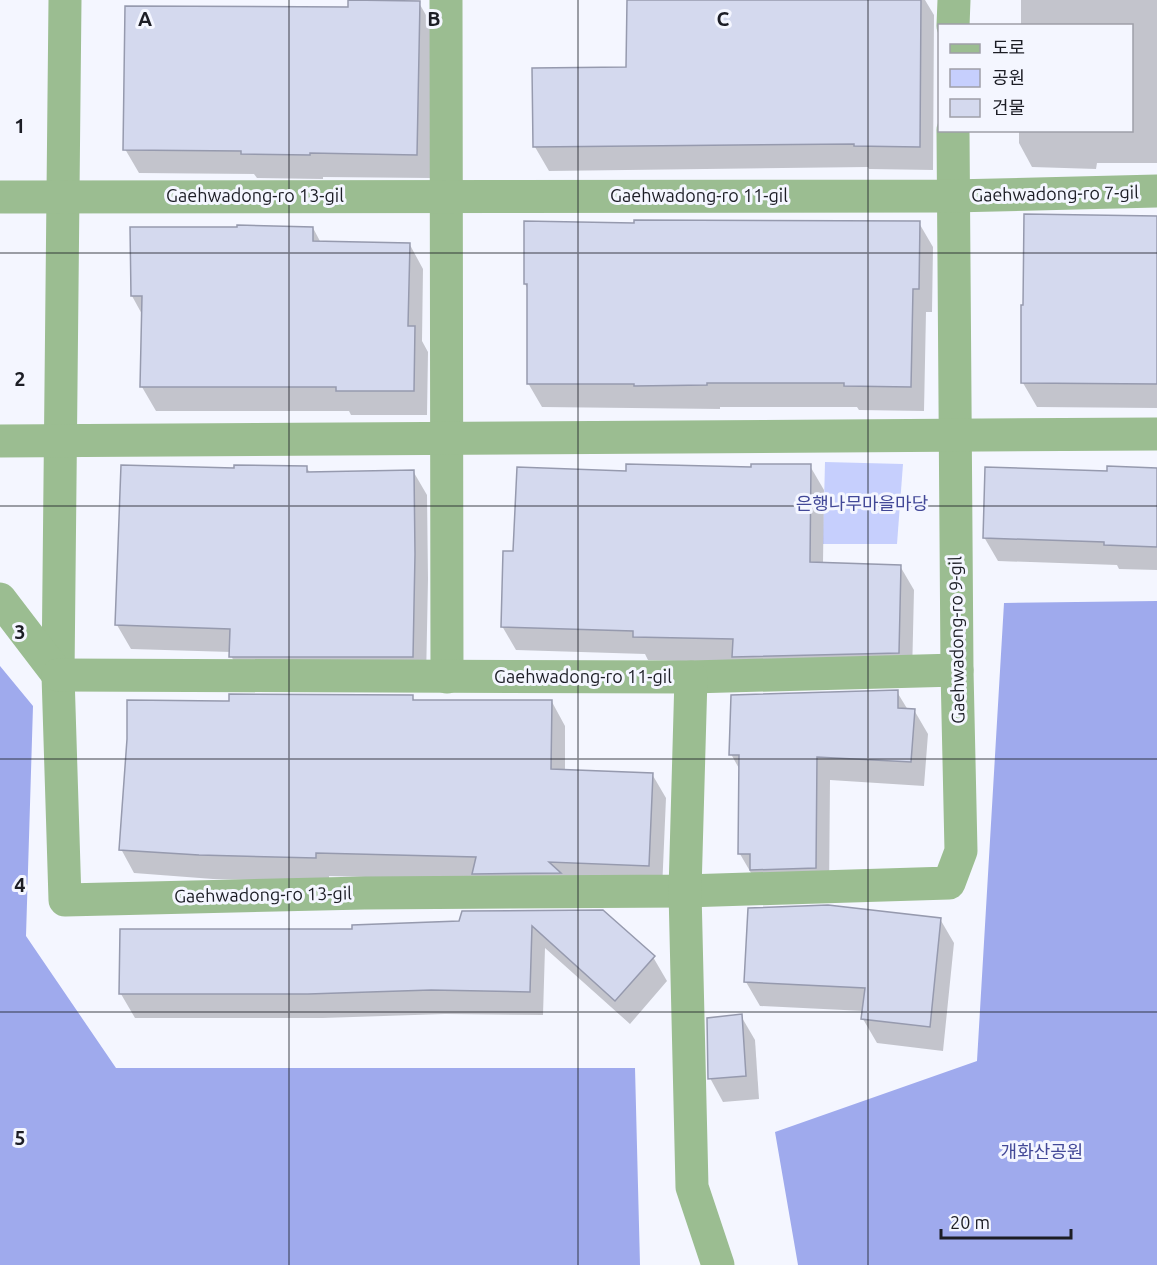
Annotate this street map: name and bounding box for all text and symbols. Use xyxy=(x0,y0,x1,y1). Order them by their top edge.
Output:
text: A xyxy=(138,7,152,30)
text: B xyxy=(427,7,441,30)
text: C xyxy=(717,7,730,30)
legend xyxy=(938,24,1133,132)
text: 도로 xyxy=(992,37,1025,57)
text: 공원 xyxy=(992,67,1025,87)
text: 건물 xyxy=(992,97,1025,117)
text: 1 xyxy=(14,114,26,137)
street label: Gaehwadong-ro 7-gil xyxy=(971,182,1139,204)
street label: Gaehwadong-ro 13-gil xyxy=(166,185,344,205)
street label: Gaehwadong-ro 11-gil xyxy=(610,185,788,205)
text: 2 xyxy=(14,367,26,390)
park label: 은행나무마을마당 xyxy=(796,493,928,513)
street label: Gaehwadong-ro 9-gil xyxy=(945,556,967,724)
text: 3 xyxy=(14,620,26,643)
street label: Gaehwadong-ro 11-gil xyxy=(494,666,672,686)
text: 4 xyxy=(14,873,26,896)
street label: Gaehwadong-ro 13-gil xyxy=(174,882,352,906)
text: 5 xyxy=(14,1126,26,1149)
park label: 개화산공원 xyxy=(1001,1141,1083,1161)
scale bar xyxy=(941,1202,1072,1240)
text: 20 m xyxy=(950,1212,990,1232)

